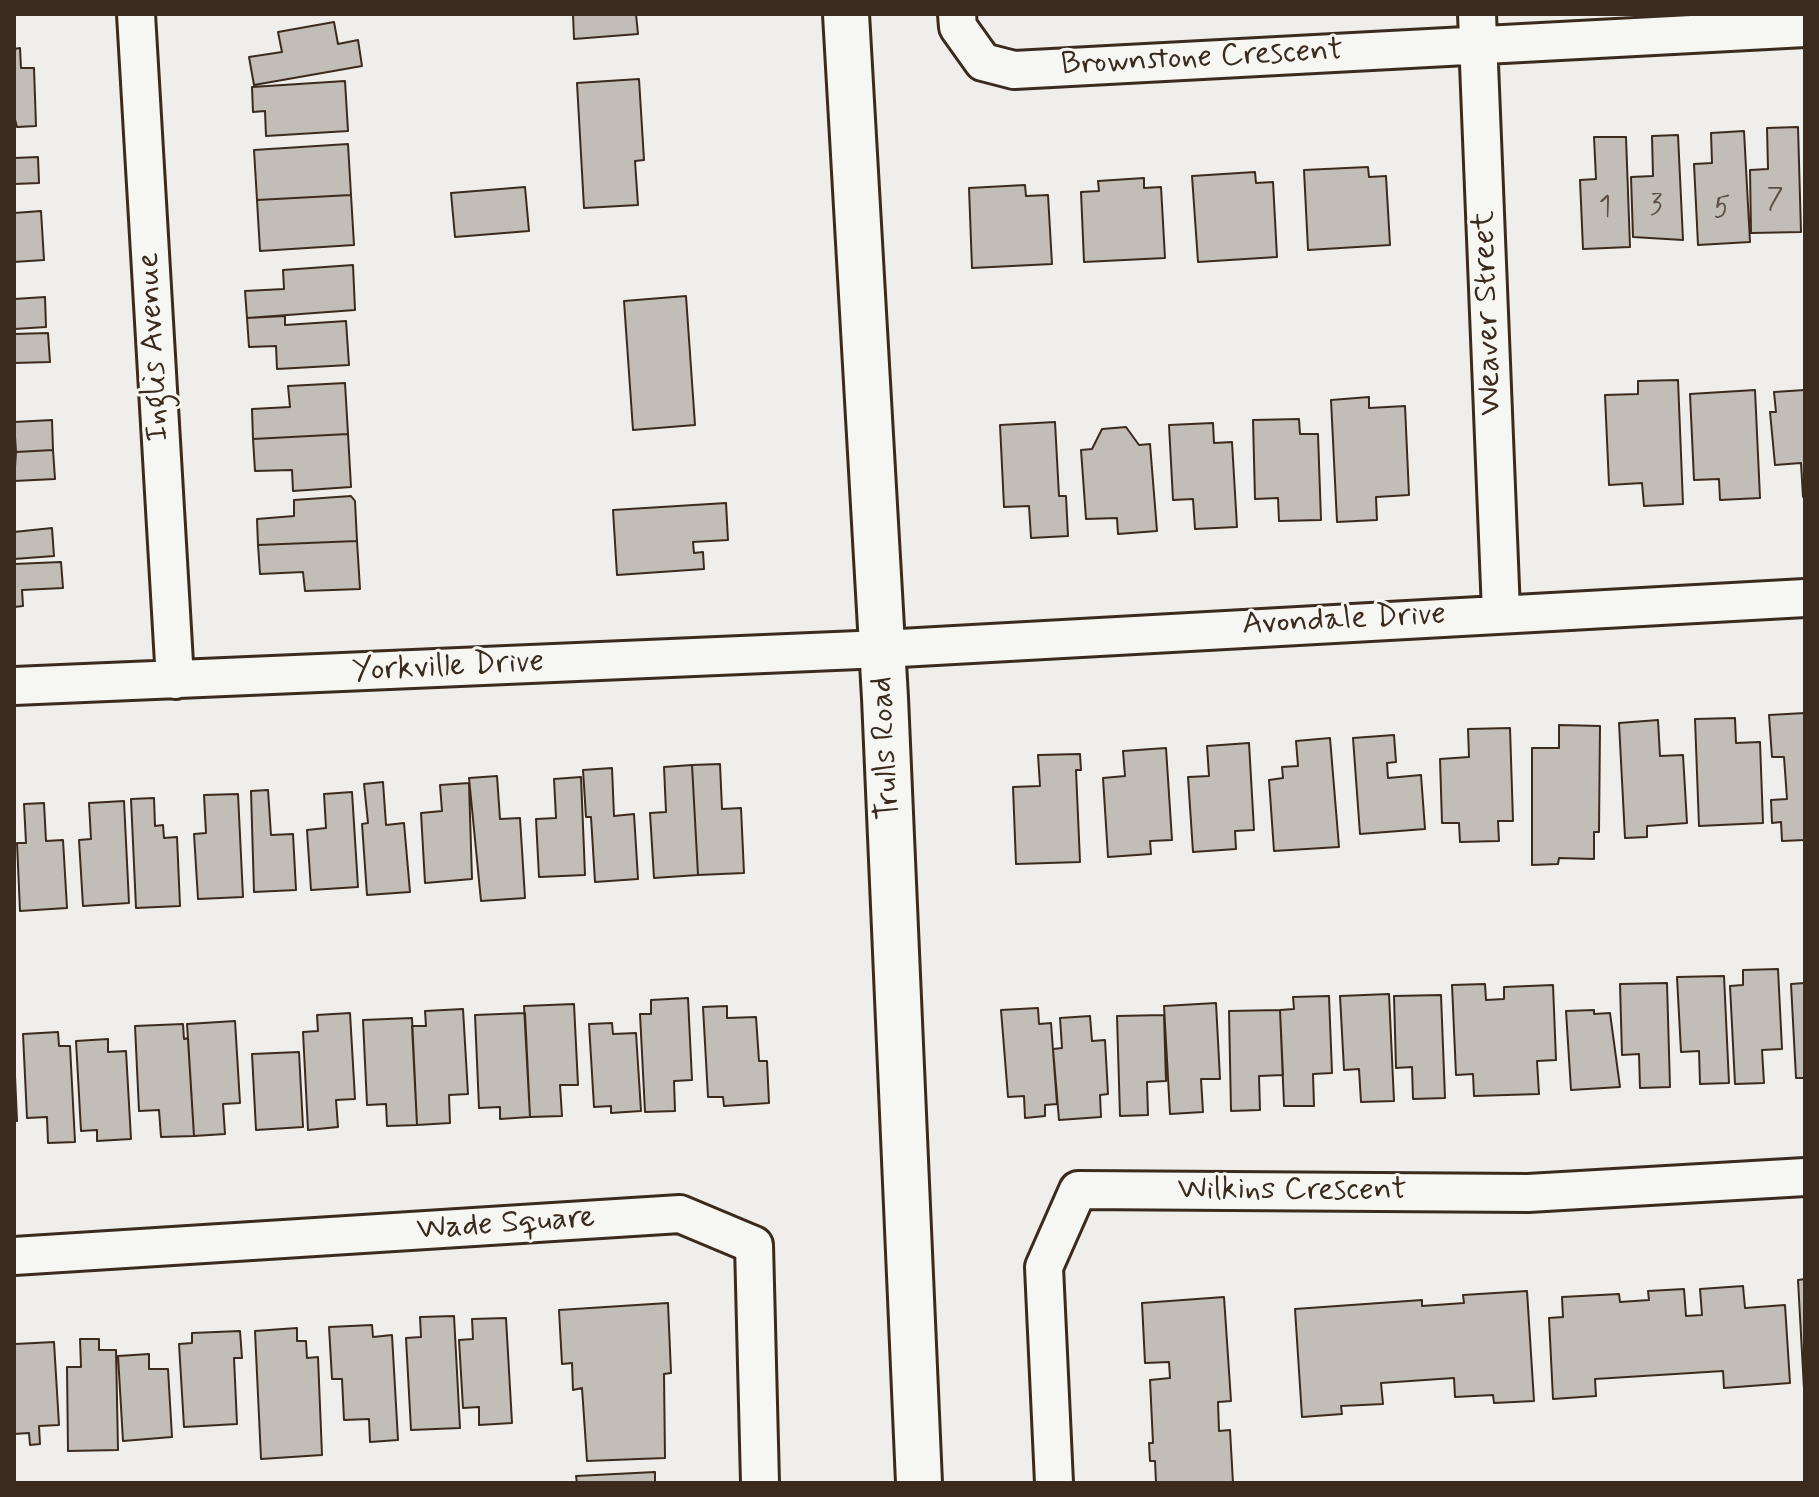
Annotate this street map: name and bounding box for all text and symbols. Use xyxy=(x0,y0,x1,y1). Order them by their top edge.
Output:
street label: Brownstone Crescent xyxy=(1060,32,1344,86)
house number: 7 xyxy=(1767,184,1783,218)
house number: 3 xyxy=(1650,190,1662,224)
house number: 1 xyxy=(1599,192,1611,226)
house number: 5 xyxy=(1714,193,1730,227)
street label: Weaver Street xyxy=(1466,210,1512,416)
street label: Inglis Avenue xyxy=(131,251,179,443)
street label: Avondale Drive xyxy=(1241,596,1447,646)
street label: Yorkville Drive xyxy=(351,644,545,692)
street label: Trulls Road xyxy=(864,675,910,821)
street label: Wilkins Crescent xyxy=(1177,1172,1407,1210)
street label: Wade Square xyxy=(415,1200,597,1250)

